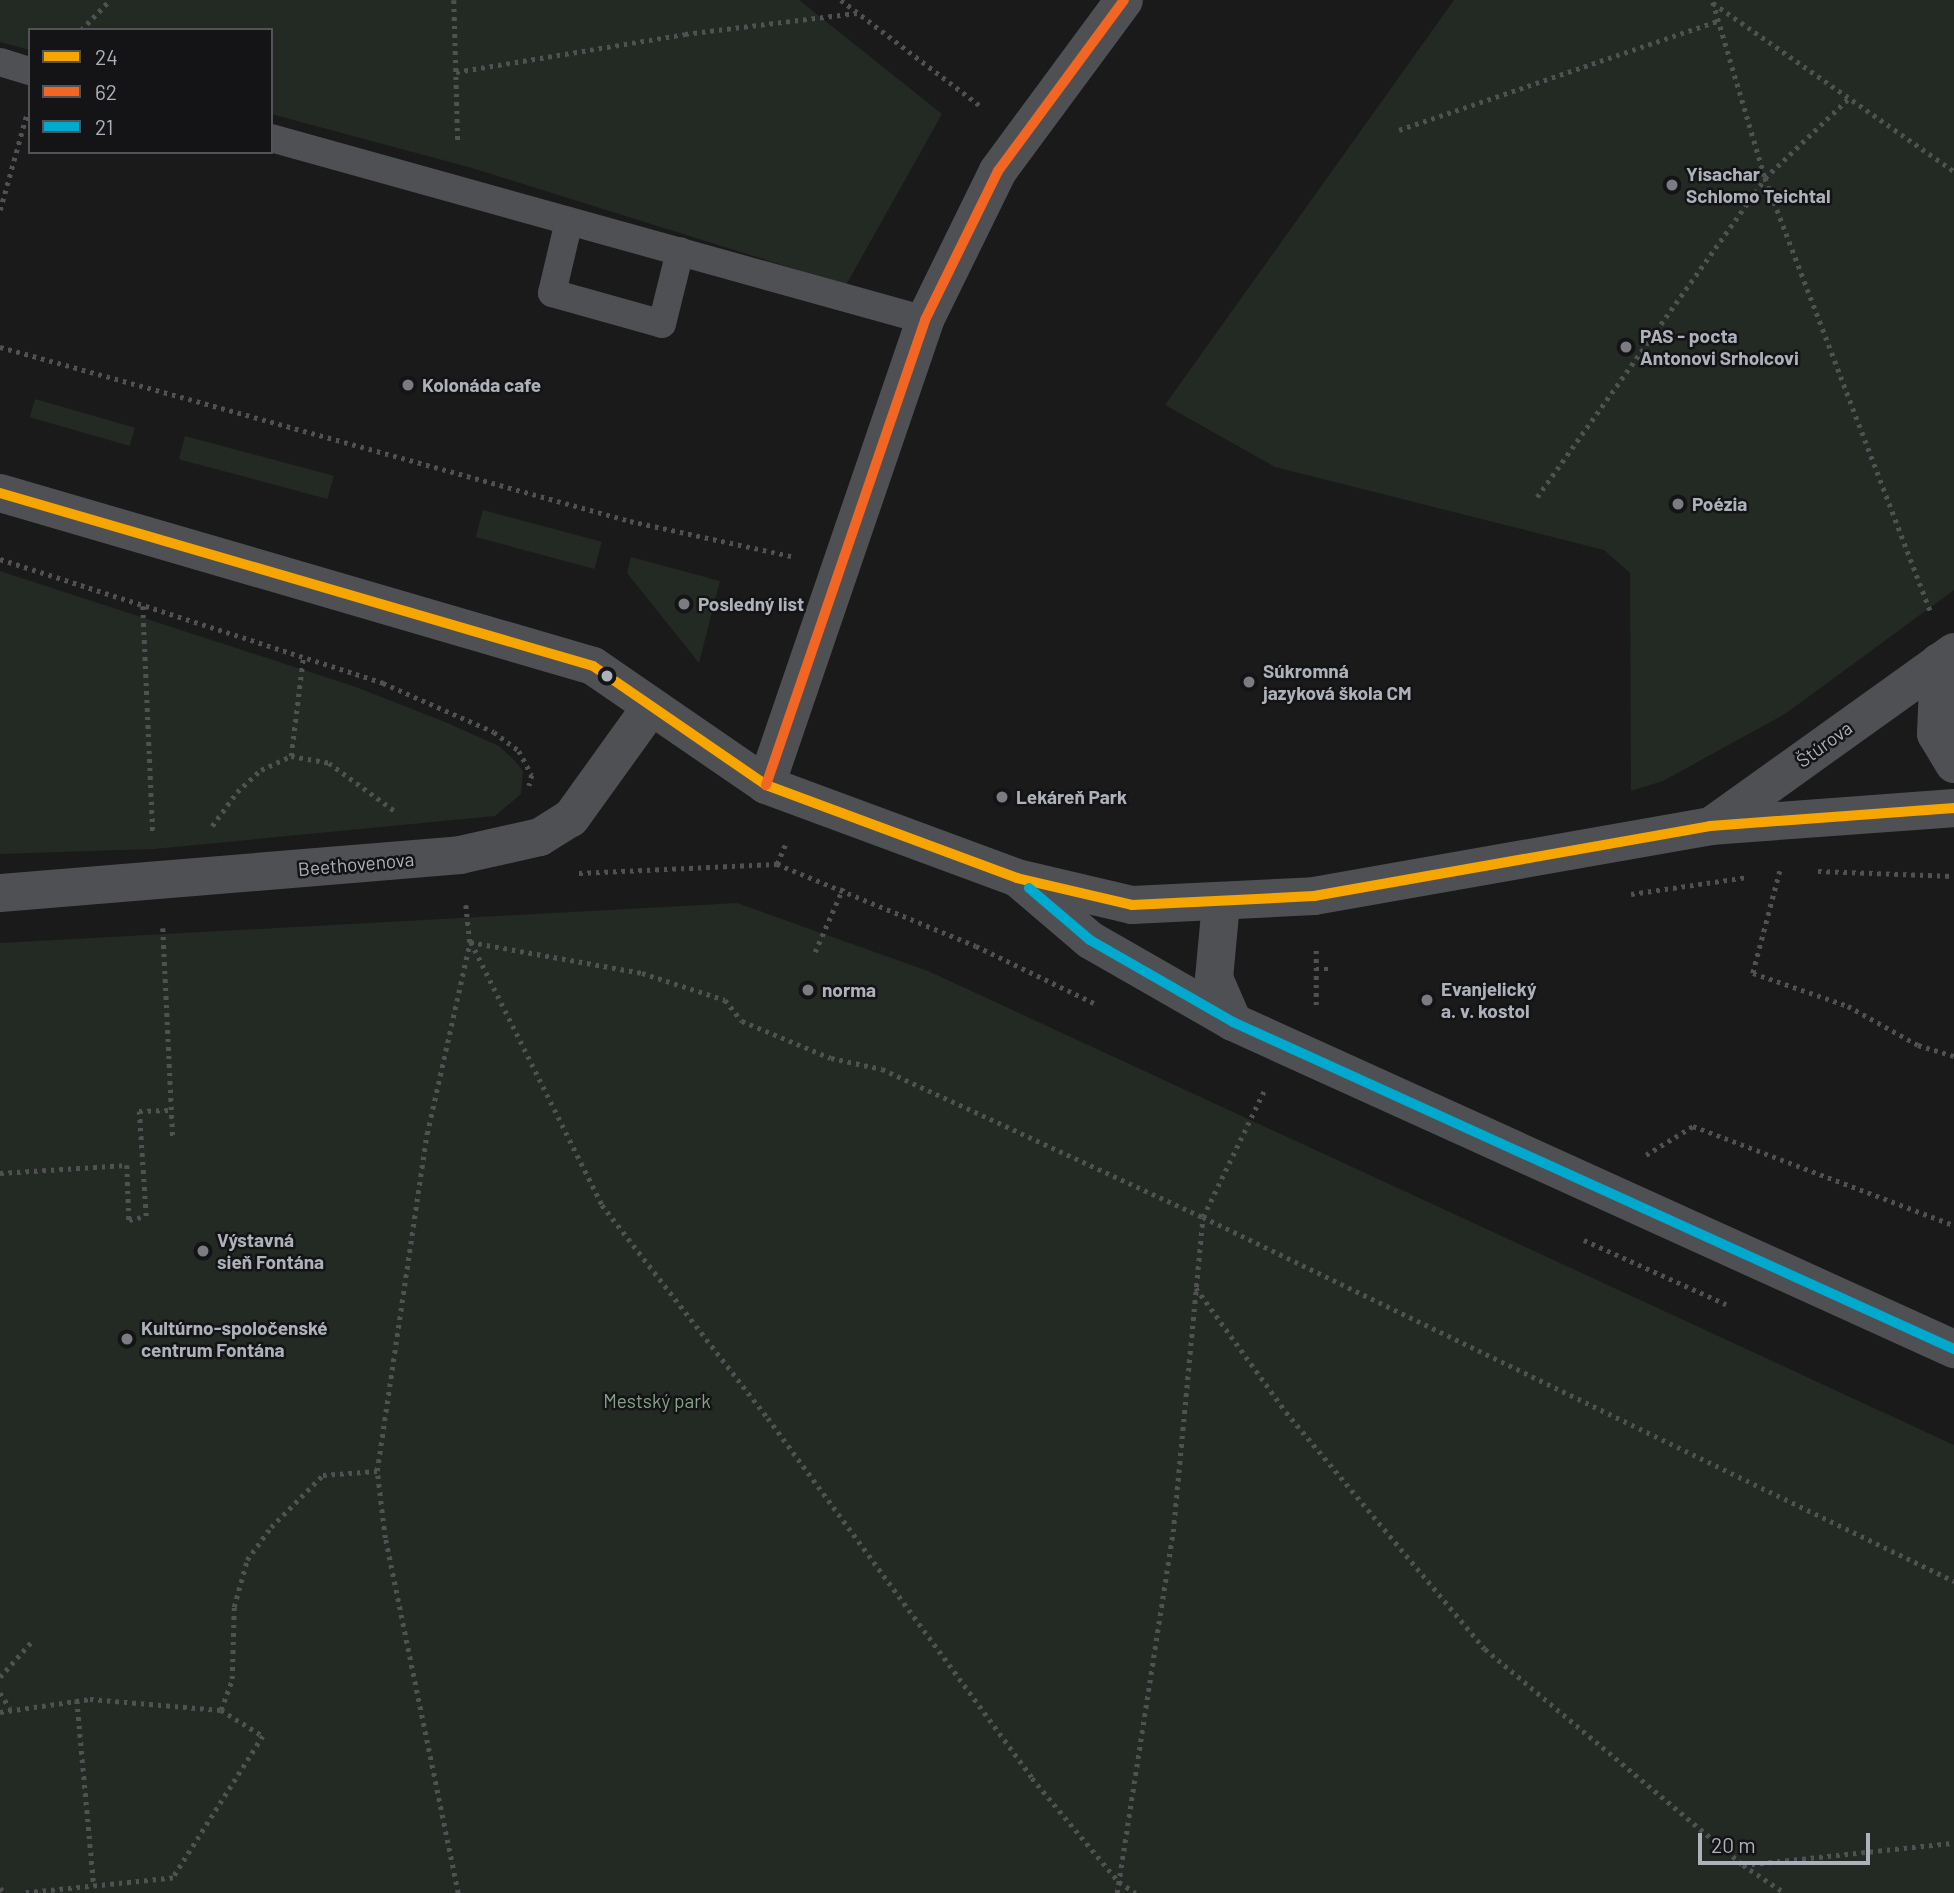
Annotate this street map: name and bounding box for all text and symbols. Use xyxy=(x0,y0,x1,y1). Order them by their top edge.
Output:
legend xyxy=(28,28,273,154)
text: 24 xyxy=(95,44,118,69)
text: 62 xyxy=(95,79,117,104)
text: 21 xyxy=(95,114,113,139)
place label: Yisachar Schlomo Teichtal xyxy=(1686,163,1831,207)
marker: Yisachar Schlomo Teichtal xyxy=(1664,177,1680,193)
place label: PAS - pocta Antonovi Srholcovi xyxy=(1640,325,1799,369)
marker: PAS - pocta Antonovi Srholcovi xyxy=(1618,339,1634,355)
place label: Kolonáda cafe xyxy=(422,374,541,396)
marker: Kolonáda cafe xyxy=(400,377,416,393)
place label: Poézia xyxy=(1692,493,1747,515)
marker: Poézia xyxy=(1670,496,1686,512)
place label: Posledný list xyxy=(698,593,804,615)
marker: Posledný list xyxy=(676,596,692,612)
place label: Súkromná jazyková škola CM xyxy=(1263,660,1412,704)
unlabelled marker xyxy=(600,669,614,683)
marker: Súkromná jazyková škola CM xyxy=(1241,674,1257,690)
street label: Štúrova xyxy=(1792,716,1856,772)
place label: Lekáreň Park xyxy=(1016,786,1127,808)
marker: Lekáreň Park xyxy=(994,789,1010,805)
street label: Beethovenova xyxy=(297,848,415,880)
place label: Evanjelický a. v. kostol xyxy=(1441,978,1536,1022)
place label: norma xyxy=(822,979,876,1001)
marker: norma xyxy=(800,982,816,998)
marker: Evanjelický a. v. kostol xyxy=(1419,992,1435,1008)
place label: Výstavná sieň Fontána xyxy=(217,1229,324,1273)
marker: Výstavná sieň Fontána xyxy=(195,1243,211,1259)
place label: Kultúrno-spoločenské centrum Fontána xyxy=(141,1317,328,1361)
marker: Kultúrno-spoločenské centrum Fontána xyxy=(119,1331,135,1347)
park label: Mestský park xyxy=(603,1390,711,1412)
scale bar xyxy=(1702,1820,1874,1864)
text: 20 m xyxy=(1711,1832,1756,1857)

